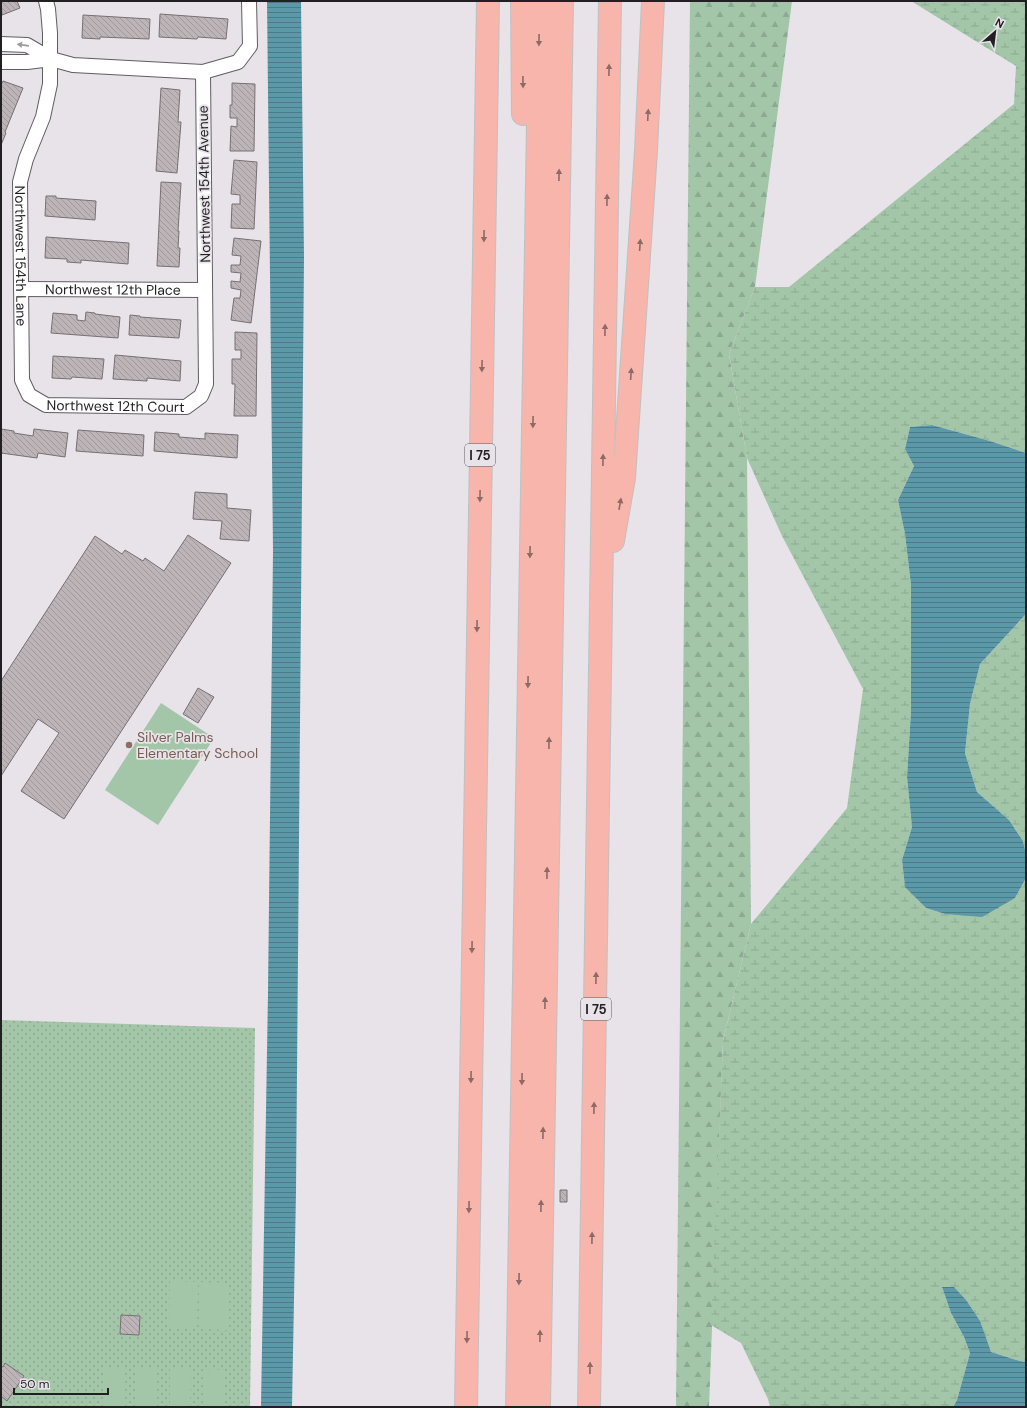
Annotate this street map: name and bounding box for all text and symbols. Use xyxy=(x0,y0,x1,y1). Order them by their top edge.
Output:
north arrow xyxy=(975,12,1015,52)
text: N xyxy=(993,15,1007,31)
one-way arrow xyxy=(536,34,542,47)
one-way arrow xyxy=(16,42,29,48)
one-way arrow xyxy=(606,63,612,76)
one-way arrow xyxy=(520,76,526,89)
street label: Northwest 154th Avenue xyxy=(194,105,214,263)
one-way arrow xyxy=(644,109,651,121)
one-way arrow xyxy=(555,169,562,181)
street label: Northwest 154th Lane xyxy=(11,185,30,326)
one-way arrow xyxy=(604,193,610,206)
one-way arrow xyxy=(481,230,487,243)
one-way arrow xyxy=(636,239,643,251)
street label: Northwest 12th Place xyxy=(45,280,181,299)
one-way arrow xyxy=(602,323,608,336)
one-way arrow xyxy=(479,360,485,373)
one-way arrow xyxy=(627,368,634,380)
street label: Northwest 12th Court xyxy=(46,396,185,416)
one-way arrow xyxy=(530,416,536,429)
road number: I 75 xyxy=(465,444,495,466)
one-way arrow xyxy=(600,454,607,466)
one-way arrow xyxy=(476,490,483,502)
one-way arrow xyxy=(617,498,623,510)
one-way arrow xyxy=(527,546,534,558)
one-way arrow xyxy=(474,620,481,632)
one-way arrow xyxy=(525,676,531,689)
place label: Silver Palms Elementary School xyxy=(137,728,258,762)
one-way arrow xyxy=(546,736,552,749)
marker: Silver Palms Elementary School xyxy=(124,740,134,750)
one-way arrow xyxy=(544,866,550,879)
one-way arrow xyxy=(469,941,475,954)
one-way arrow xyxy=(593,971,599,984)
one-way arrow xyxy=(542,996,548,1009)
road number: I 75 xyxy=(581,998,611,1020)
one-way arrow xyxy=(468,1071,474,1084)
one-way arrow xyxy=(519,1073,525,1086)
one-way arrow xyxy=(591,1101,597,1114)
one-way arrow xyxy=(539,1127,546,1139)
one-way arrow xyxy=(538,1200,545,1212)
one-way arrow xyxy=(466,1201,472,1214)
one-way arrow xyxy=(589,1231,595,1244)
one-way arrow xyxy=(516,1273,522,1286)
one-way arrow xyxy=(536,1330,543,1342)
one-way arrow xyxy=(464,1331,470,1344)
one-way arrow xyxy=(587,1361,593,1374)
scale bar xyxy=(14,1370,108,1396)
text: 50 m xyxy=(20,1376,49,1392)

